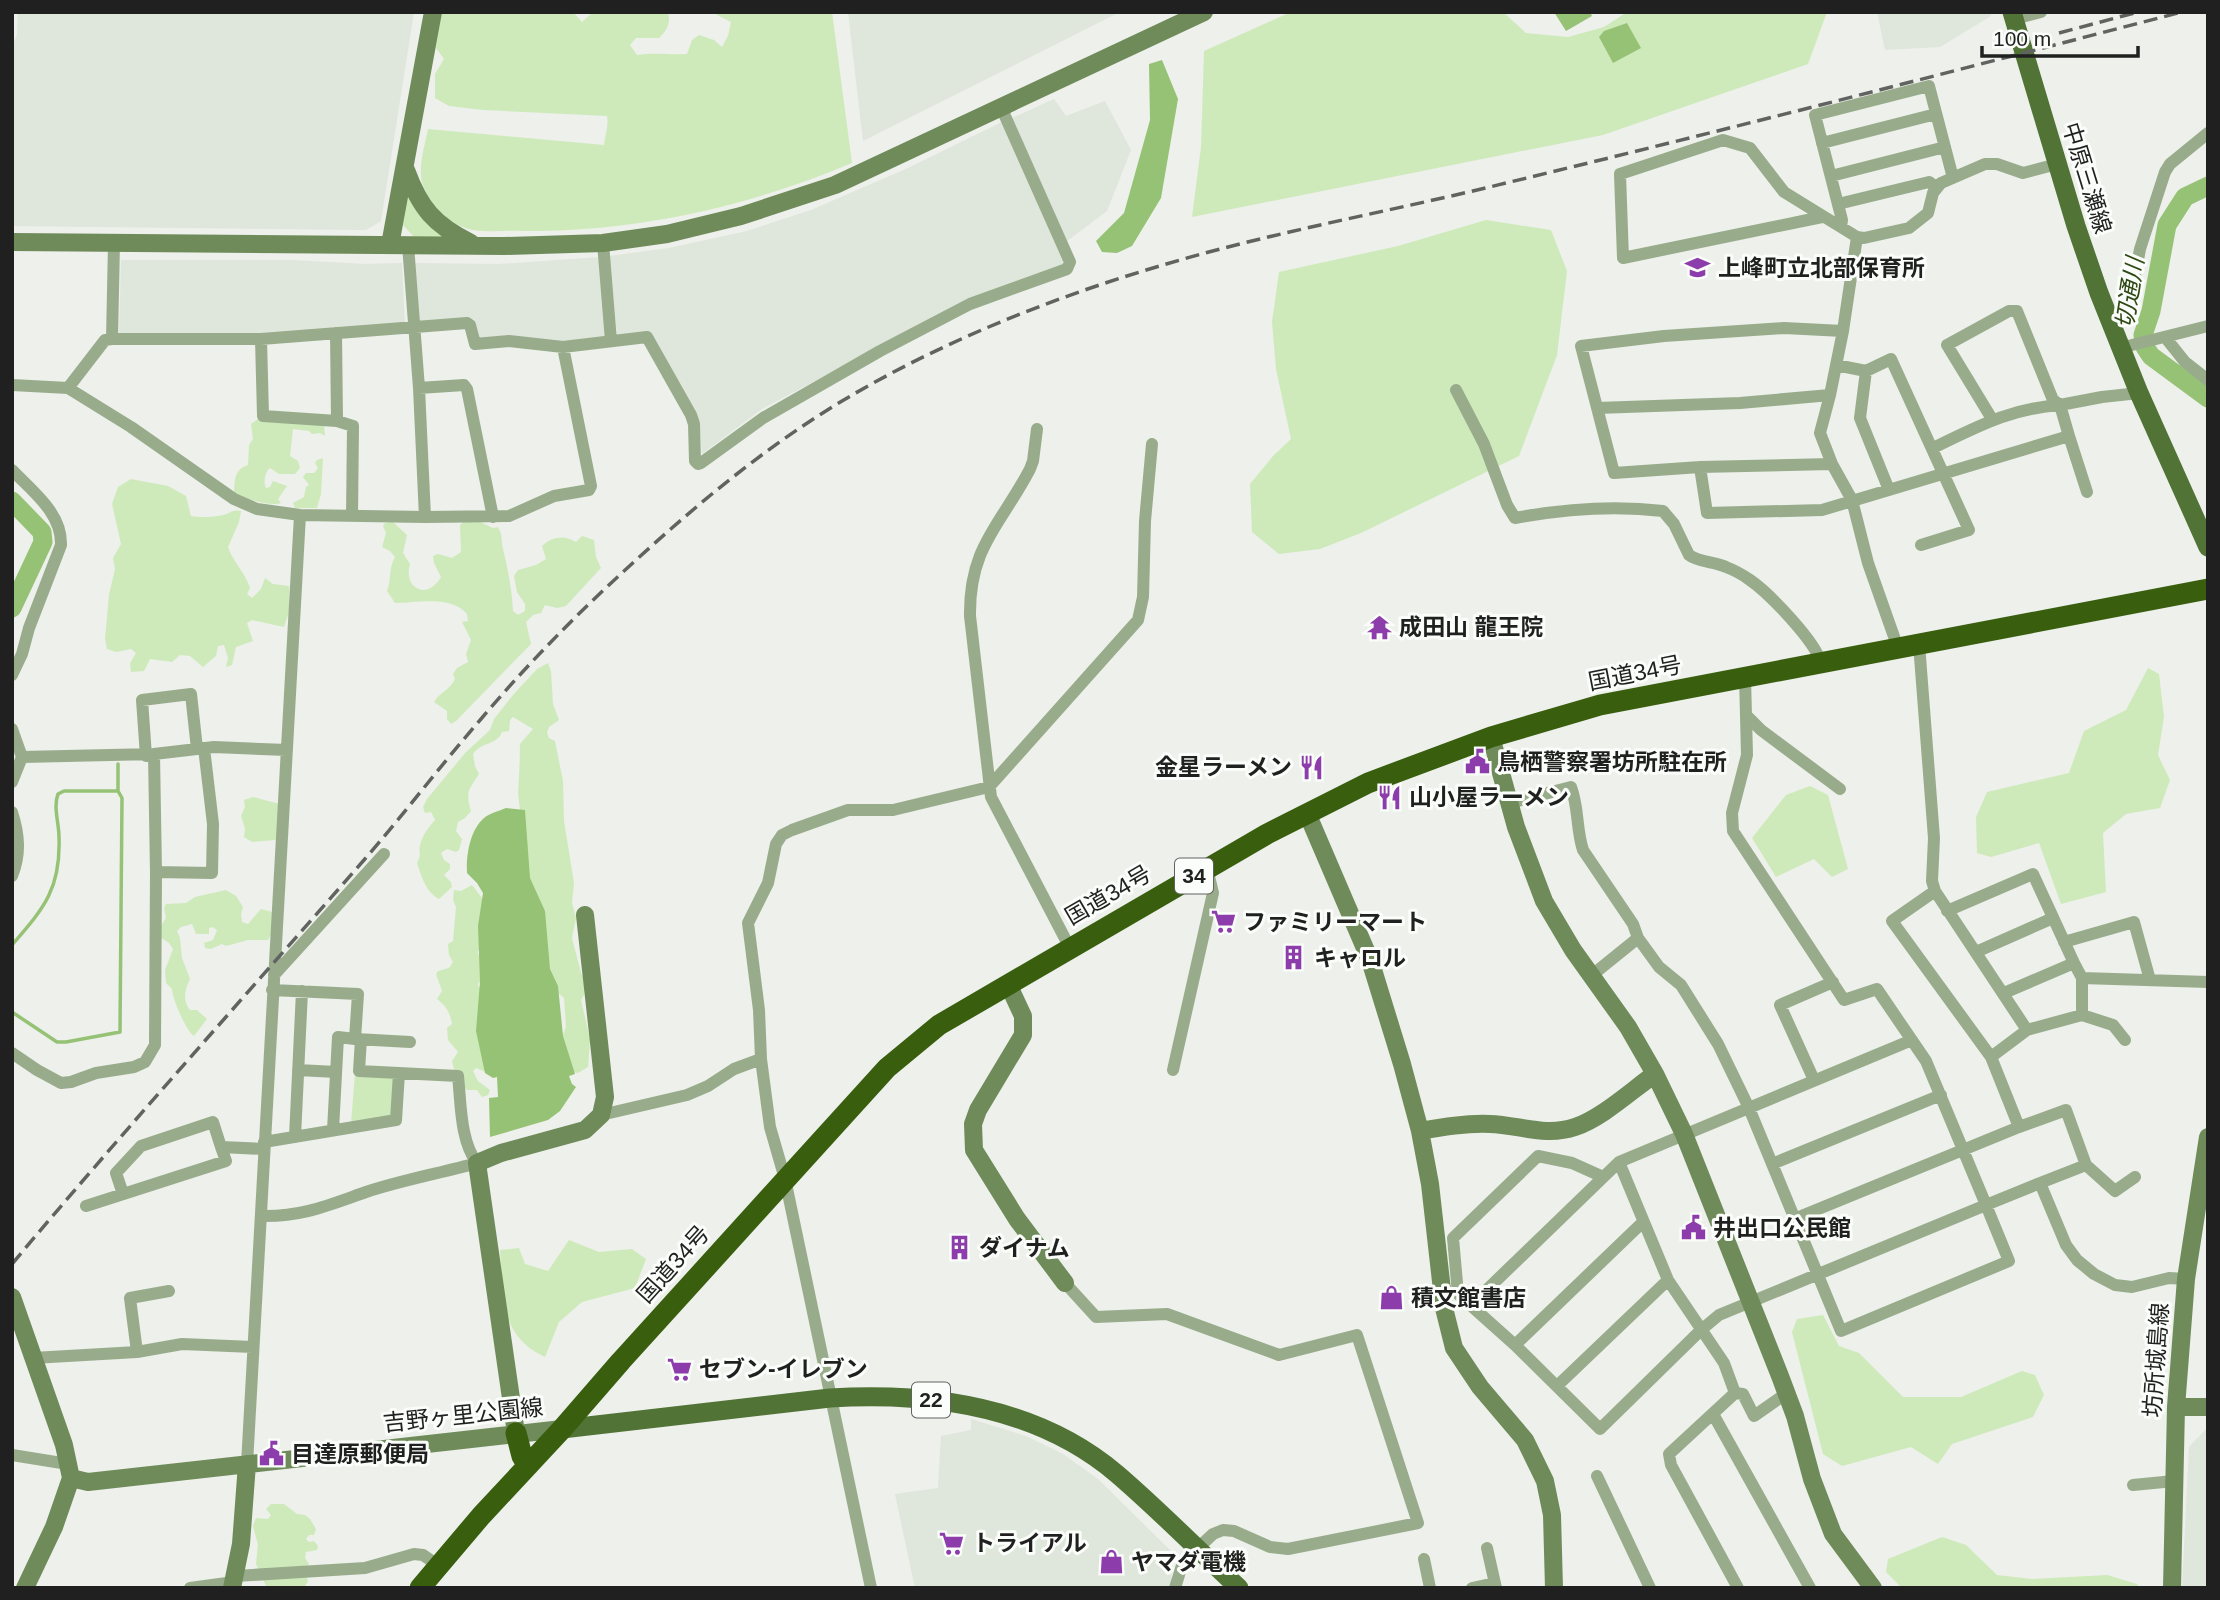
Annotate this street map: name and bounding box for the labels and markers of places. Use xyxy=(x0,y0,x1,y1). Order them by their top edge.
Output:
school or university icon: 上峰町立北部保育所 xyxy=(1684,254,1712,282)
place label: 上峰町立北部保育所 xyxy=(1718,255,1925,281)
temple icon: 成田山 龍王院 xyxy=(1365,613,1393,641)
place label: 成田山 龍王院 xyxy=(1399,614,1543,640)
public building icon: 鳥栖警察署坊所駐在所 xyxy=(1463,748,1491,776)
place label: 鳥栖警察署坊所駐在所 xyxy=(1497,749,1727,775)
restaurant icon: 金星ラーメン xyxy=(1298,753,1326,781)
place label: 金星ラーメン xyxy=(1155,754,1292,780)
restaurant icon: 山小屋ラーメン xyxy=(1375,783,1403,811)
place label: 山小屋ラーメン xyxy=(1409,784,1569,810)
supermarket icon: ファミリーマート xyxy=(1209,908,1237,936)
place label: ファミリーマート xyxy=(1243,909,1427,935)
building icon: キャロル xyxy=(1280,944,1308,972)
place label: キャロル xyxy=(1314,945,1406,971)
public building icon: 井出口公民館 xyxy=(1679,1214,1707,1242)
place label: 井出口公民館 xyxy=(1713,1215,1851,1241)
building icon: ダイナム xyxy=(945,1234,973,1262)
place label: ダイナム xyxy=(979,1235,1070,1261)
shop icon: 積文館書店 xyxy=(1377,1284,1405,1312)
place label: 積文館書店 xyxy=(1411,1285,1526,1311)
supermarket icon: セブン-イレブン xyxy=(665,1355,693,1383)
place label: セブン-イレブン xyxy=(699,1356,868,1382)
public building icon: 目達原郵便局 xyxy=(257,1440,285,1468)
place label: 目達原郵便局 xyxy=(291,1441,429,1467)
supermarket icon: トライアル xyxy=(938,1529,966,1557)
place label: トライアル xyxy=(972,1530,1087,1556)
shop icon: ヤマダ電機 xyxy=(1097,1548,1125,1576)
place label: ヤマダ電機 xyxy=(1131,1549,1246,1575)

